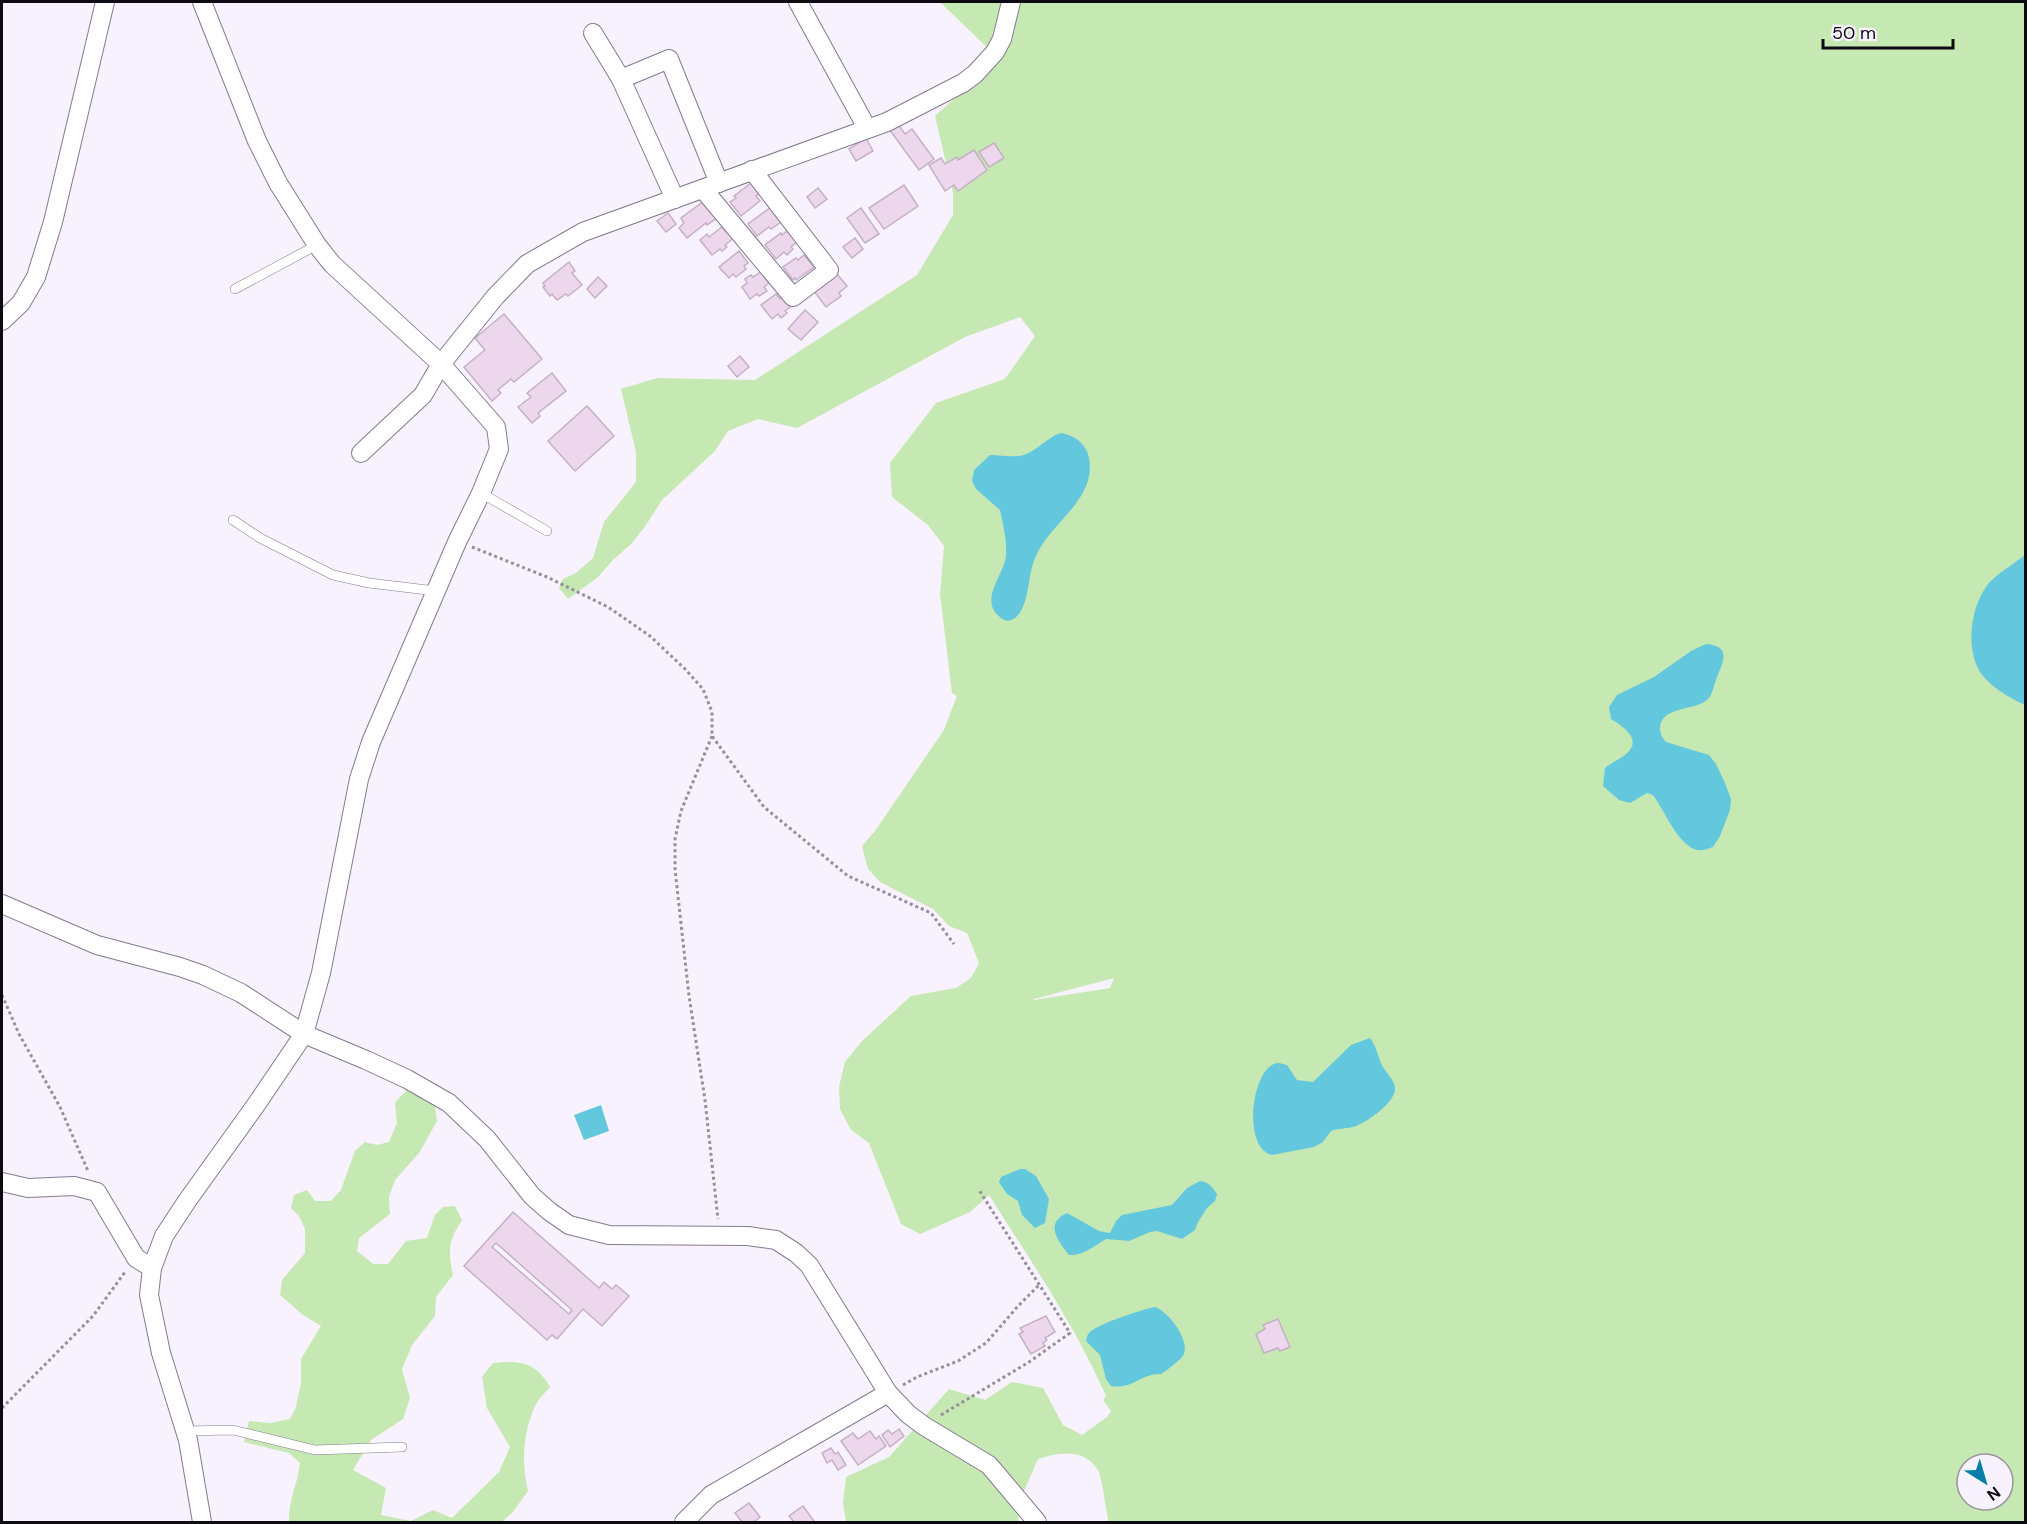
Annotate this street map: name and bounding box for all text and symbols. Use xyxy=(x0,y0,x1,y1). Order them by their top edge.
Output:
scale bar xyxy=(1823,12,1954,50)
text: 50 m xyxy=(1832,21,1876,45)
north arrow xyxy=(1955,1452,2015,1512)
text: N xyxy=(1983,1482,2005,1505)

